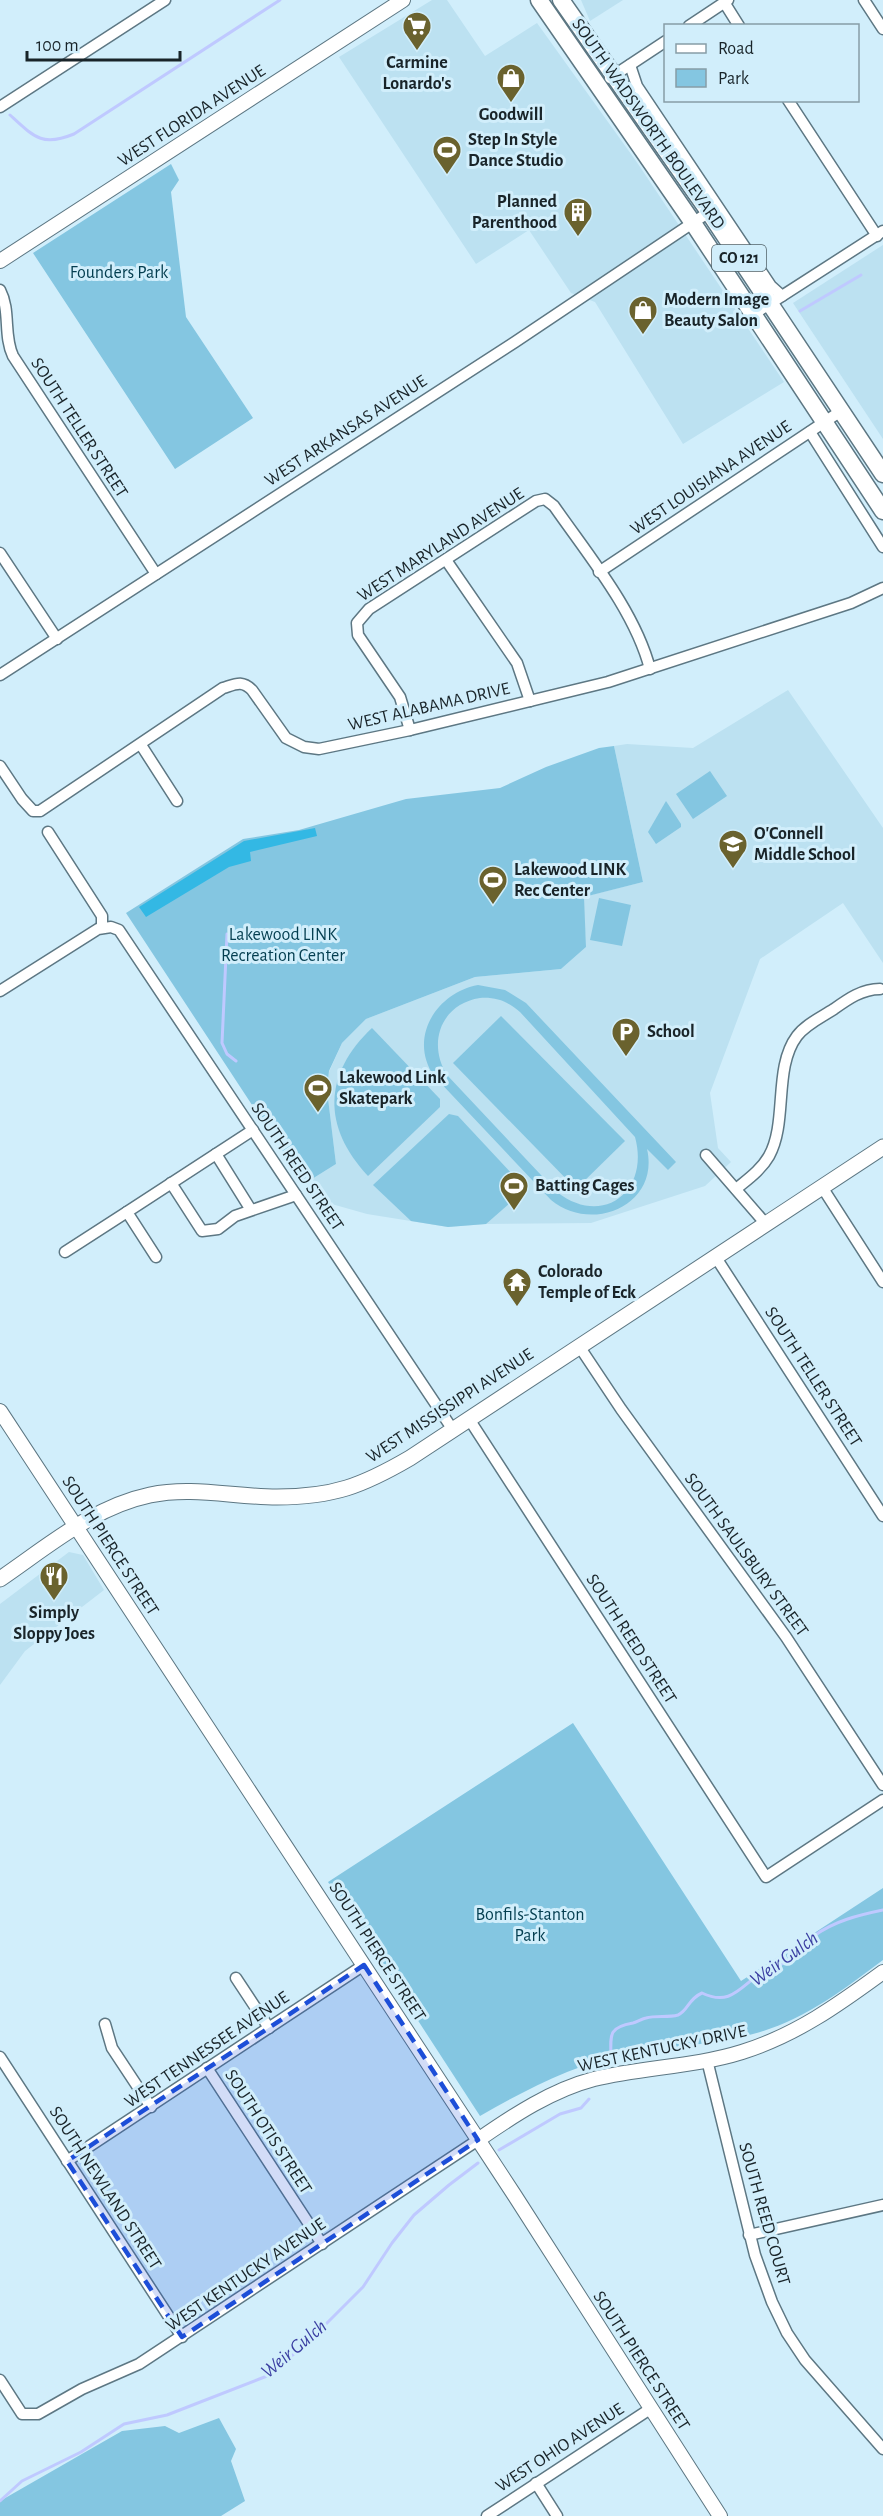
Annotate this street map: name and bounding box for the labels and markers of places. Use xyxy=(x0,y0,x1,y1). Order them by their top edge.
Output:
supermarket icon: Carmine Lonardo's xyxy=(401,10,433,52)
place label: Carmine Lonardo's xyxy=(383,54,452,93)
shop icon: Goodwill xyxy=(495,62,527,104)
place label: Goodwill xyxy=(479,106,543,124)
place label: Step In Style Dance Studio xyxy=(468,131,564,170)
sports icon: Step In Style Dance Studio xyxy=(431,134,463,176)
place label: Planned Parenthood xyxy=(472,193,558,232)
building icon: Planned Parenthood xyxy=(562,196,594,238)
place label: Modern Image Beauty Salon xyxy=(664,291,769,330)
shop icon: Modern Image Beauty Salon xyxy=(627,294,659,336)
place label: O'Connell Middle School xyxy=(754,825,856,864)
school or university icon: O'Connell Middle School xyxy=(717,828,749,870)
place label: Lakewood LINK Rec Center xyxy=(514,861,627,900)
sports icon: Lakewood LINK Rec Center xyxy=(477,864,509,906)
parking icon: School xyxy=(610,1016,642,1058)
place label: School xyxy=(647,1023,695,1041)
place label: Lakewood Link Skatepark xyxy=(339,1069,446,1108)
sports icon: Lakewood Link Skatepark xyxy=(302,1072,334,1114)
sports icon: Batting Cages xyxy=(498,1170,530,1212)
place label: Batting Cages xyxy=(535,1177,635,1195)
place label: Colorado Temple of Eck xyxy=(538,1263,636,1302)
temple icon: Colorado Temple of Eck xyxy=(501,1266,533,1308)
restaurant icon: Simply Sloppy Joes xyxy=(38,1560,70,1602)
place label: Simply Sloppy Joes xyxy=(13,1604,95,1643)

